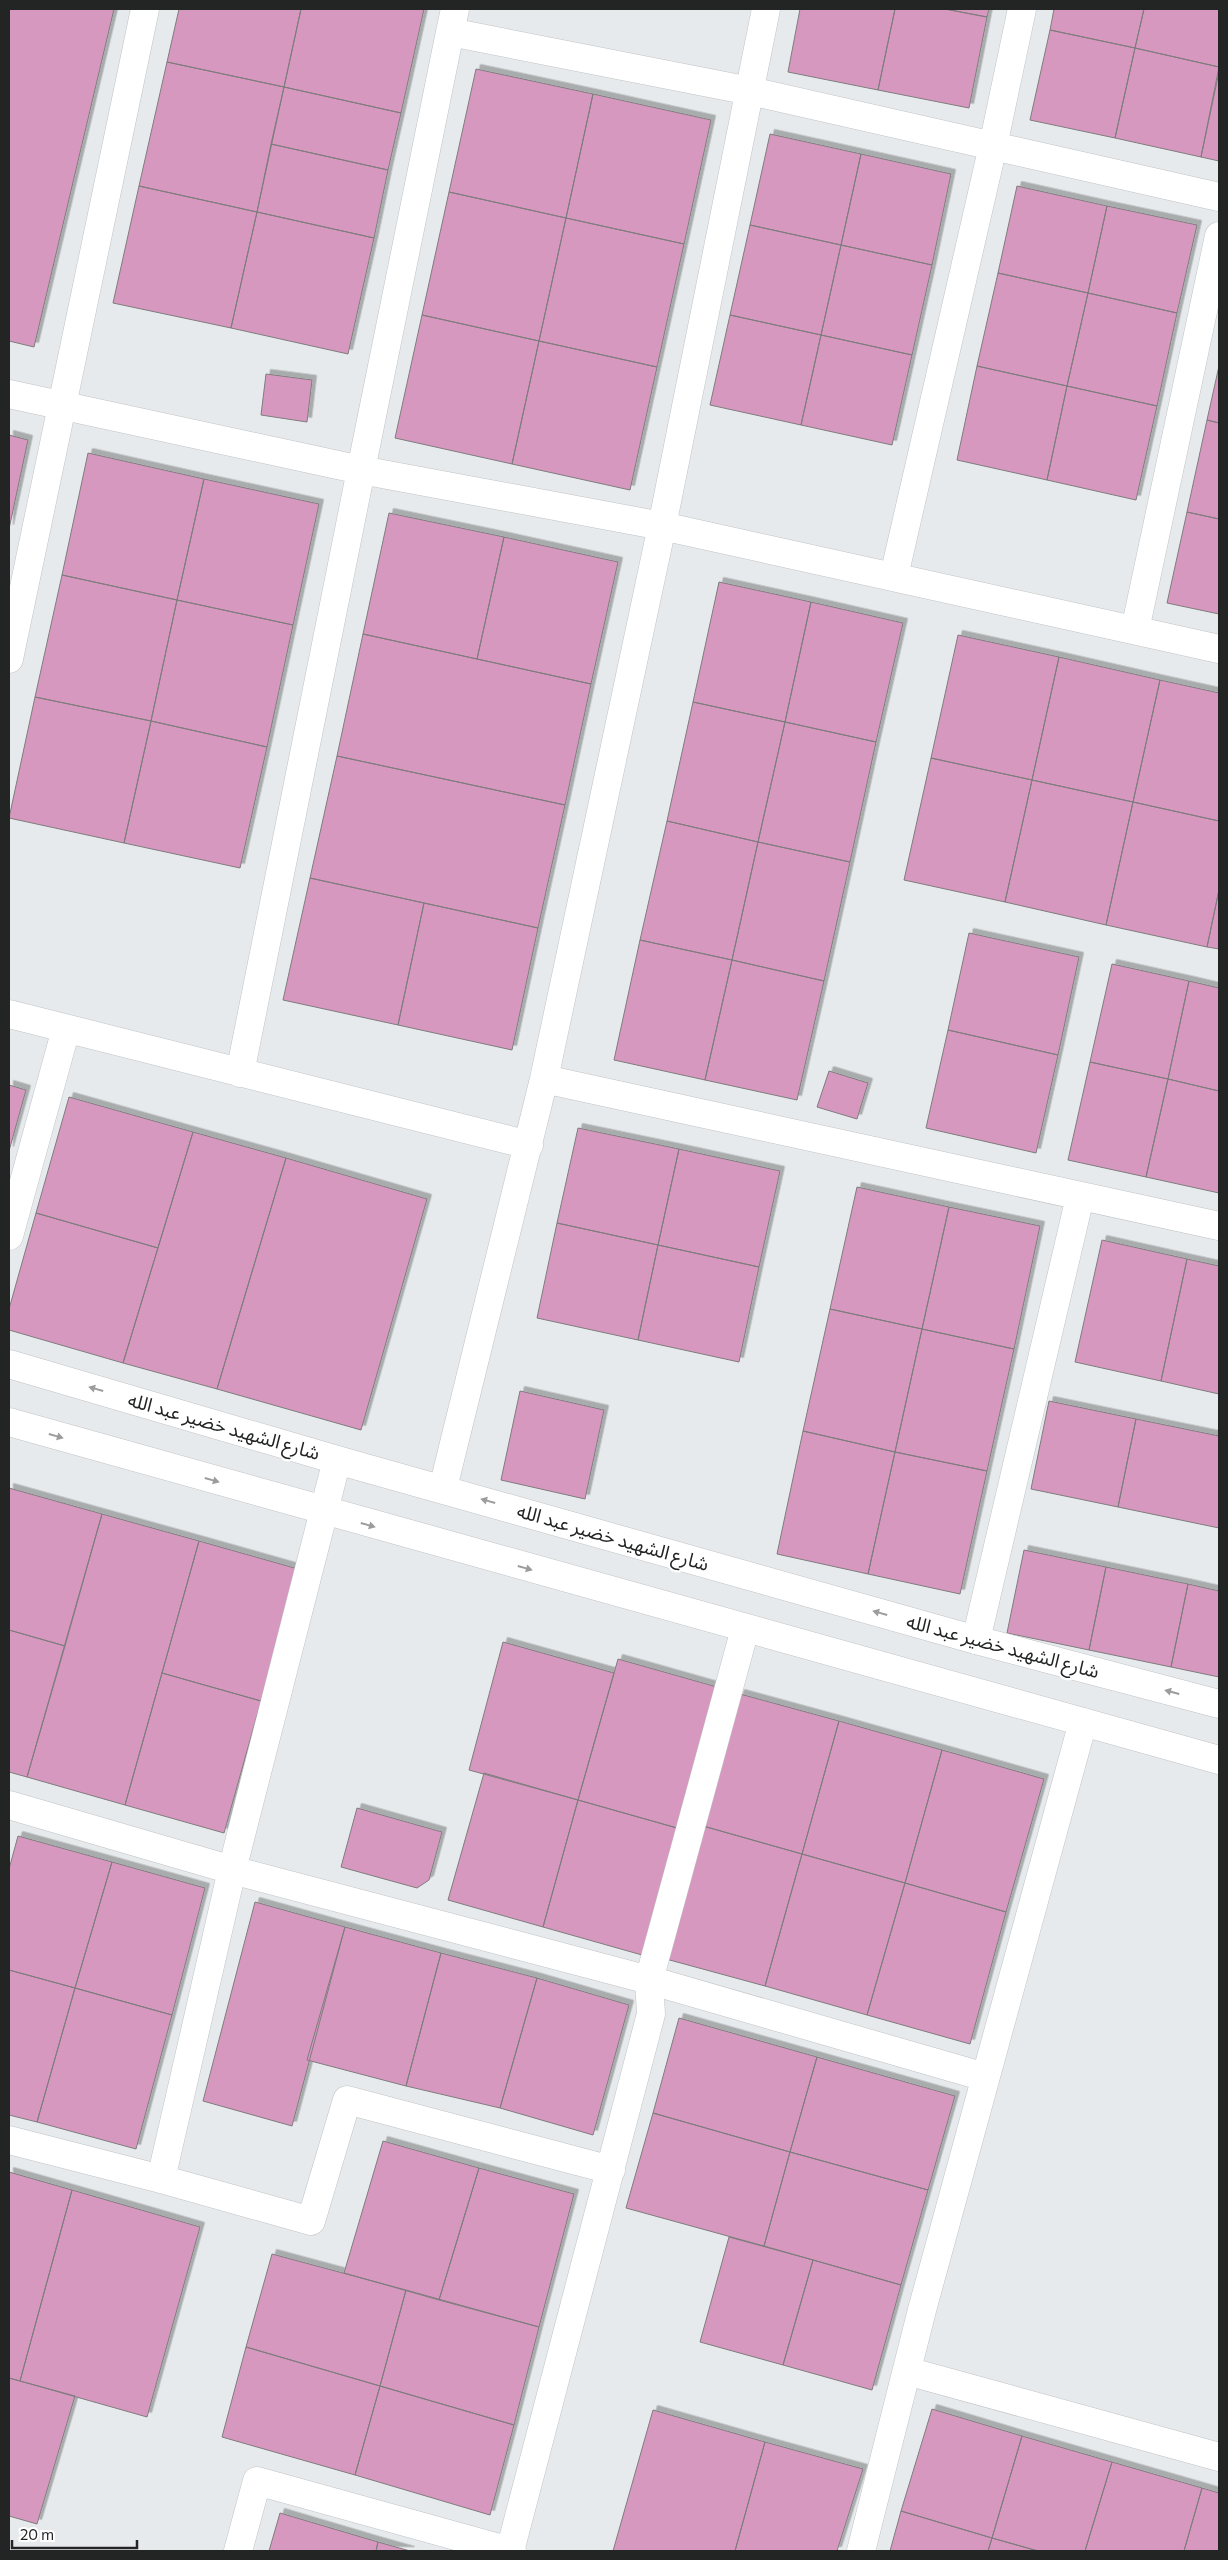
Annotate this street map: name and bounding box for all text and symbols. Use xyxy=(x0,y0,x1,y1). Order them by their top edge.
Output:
one-way arrow xyxy=(89,1385,104,1393)
street label: شارع الشهيد خضير عبد الله xyxy=(125,1387,323,1467)
one-way arrow xyxy=(48,1432,63,1440)
one-way arrow xyxy=(205,1477,220,1485)
one-way arrow xyxy=(481,1497,496,1505)
street label: شارع الشهيد خضير عبد الله xyxy=(514,1498,712,1578)
one-way arrow xyxy=(361,1521,376,1529)
one-way arrow xyxy=(517,1564,532,1572)
one-way arrow xyxy=(873,1608,888,1616)
street label: شارع الشهيد خضير عبد الله xyxy=(904,1609,1102,1685)
one-way arrow xyxy=(1165,1687,1180,1695)
scale bar xyxy=(12,2518,138,2550)
text: 20 m xyxy=(20,2525,54,2543)

